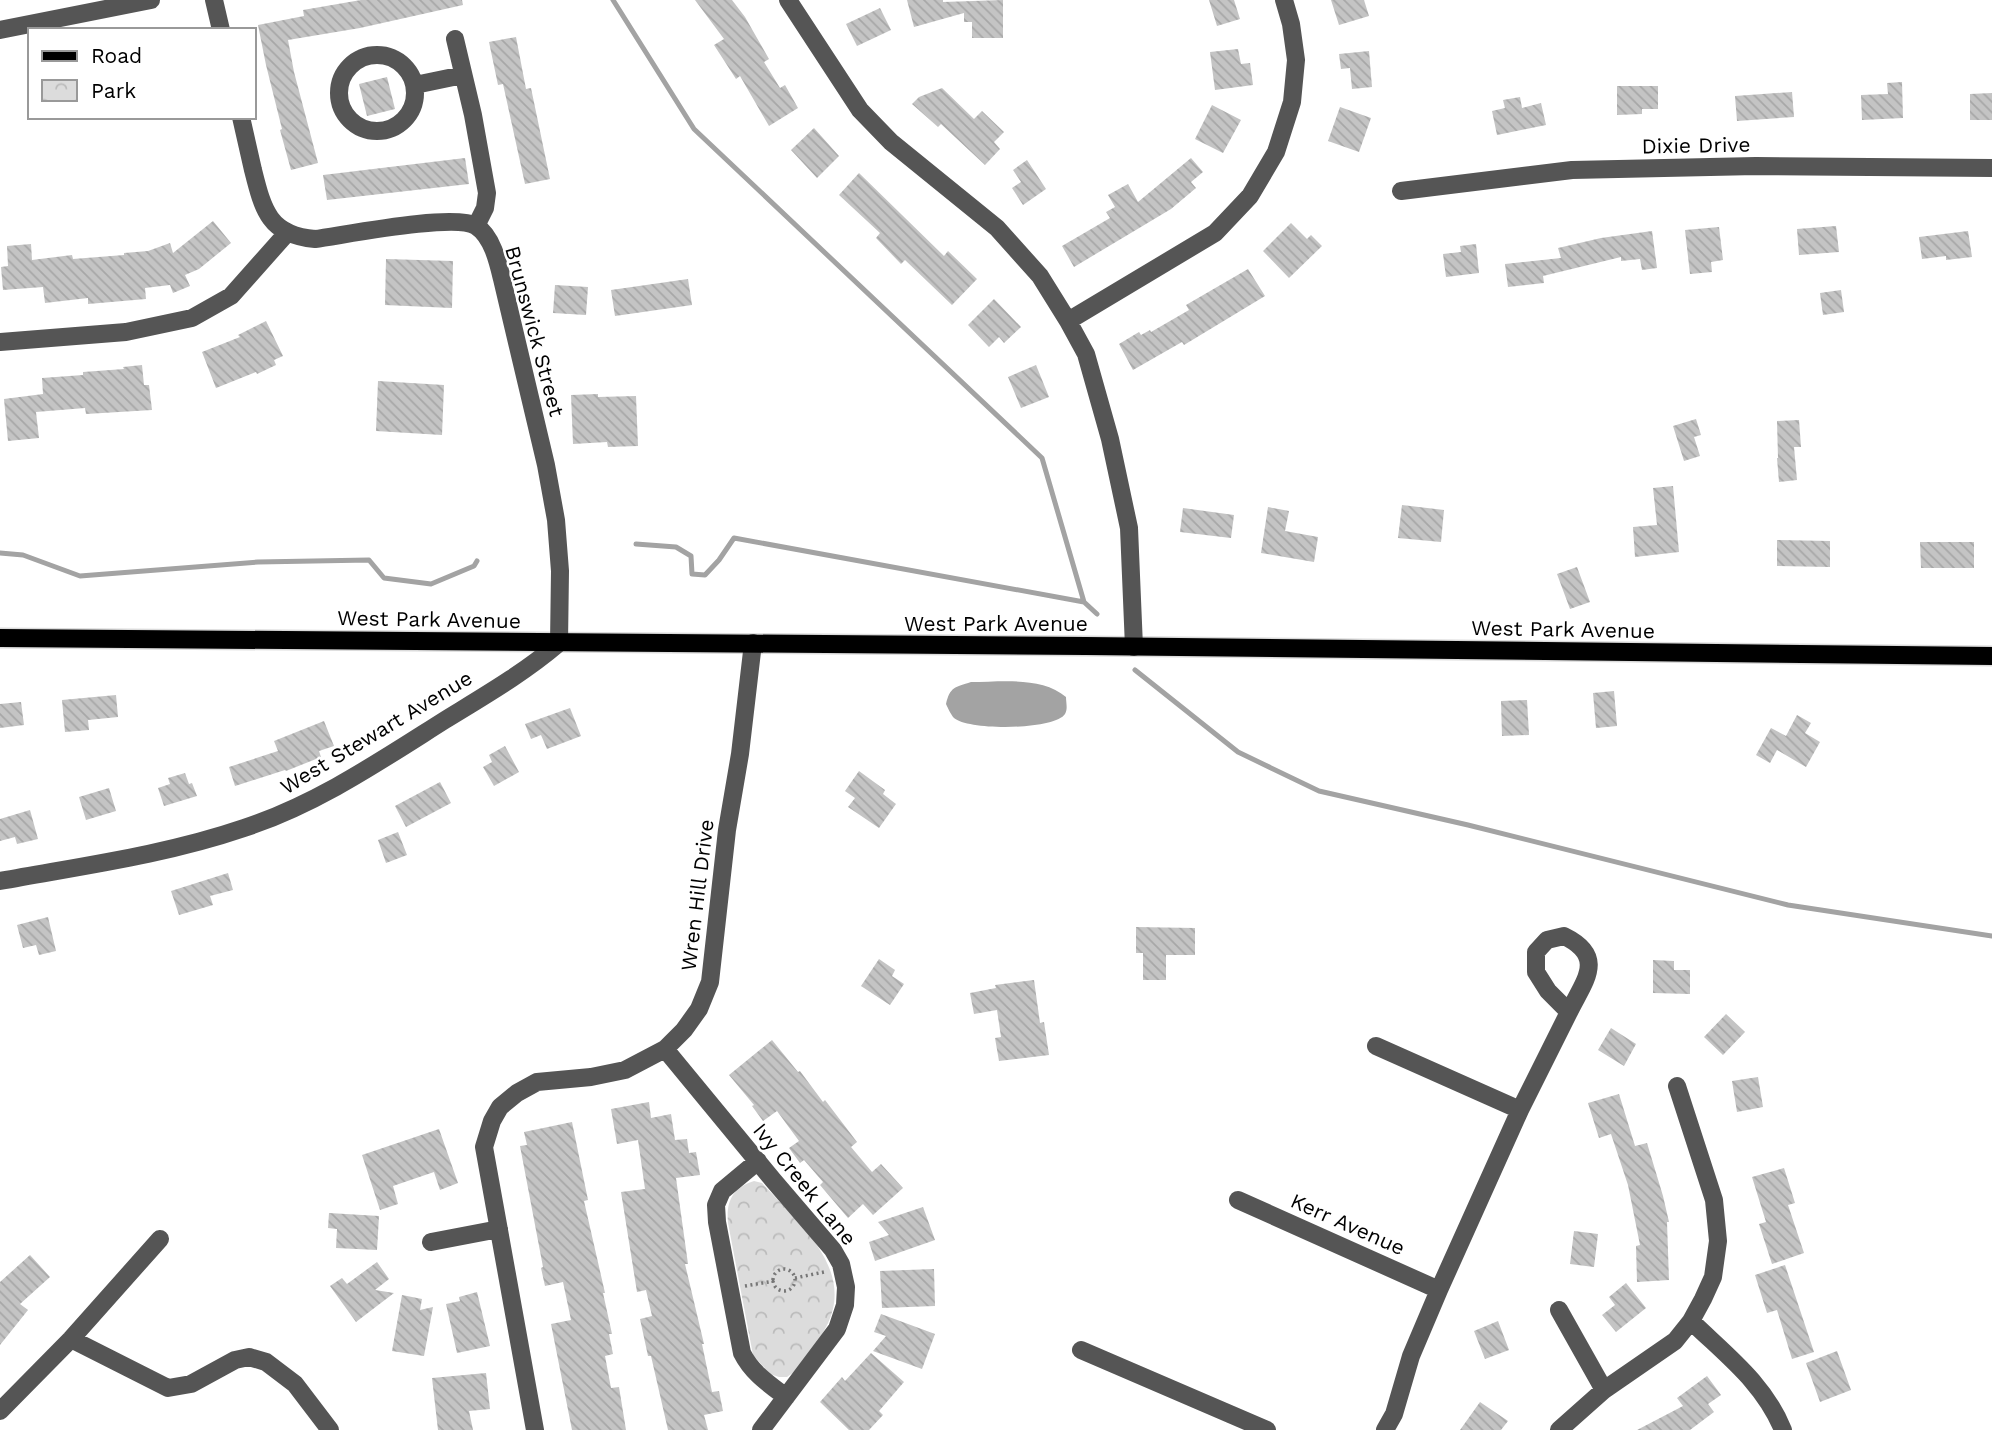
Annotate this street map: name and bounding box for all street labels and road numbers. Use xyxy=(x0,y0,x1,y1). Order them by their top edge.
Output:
street label: Dixie Drive xyxy=(1641,132,1751,158)
street label: Brunswick Street xyxy=(500,243,570,419)
street label: West Park Avenue xyxy=(337,605,521,633)
street label: West Park Avenue xyxy=(904,611,1088,636)
street label: West Park Avenue xyxy=(1471,615,1655,643)
street label: West Stewart Avenue xyxy=(276,665,476,799)
street label: Wren Hill Drive xyxy=(675,818,719,972)
street label: Ivy Creek Lane xyxy=(748,1118,862,1250)
street label: Kerr Avenue xyxy=(1287,1188,1409,1260)

